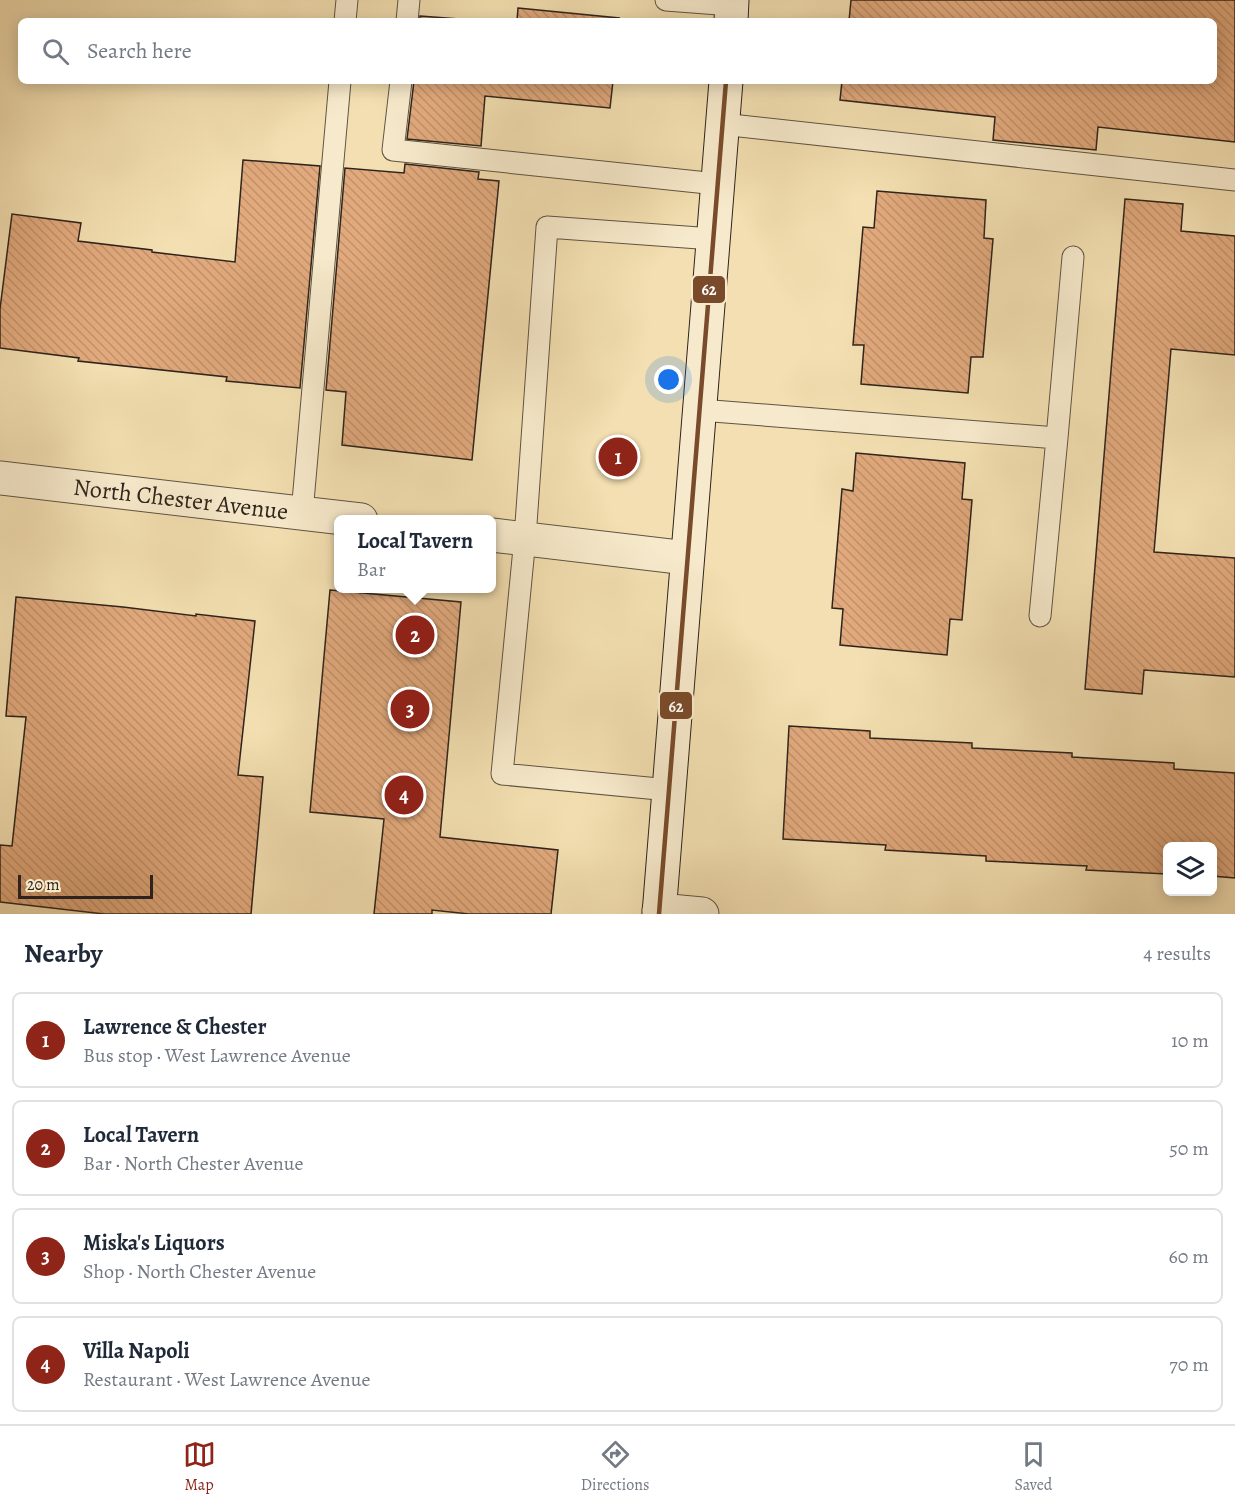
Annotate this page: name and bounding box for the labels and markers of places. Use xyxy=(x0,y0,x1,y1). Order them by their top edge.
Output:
pin: 1 xyxy=(598,434,638,480)
pin: 2 xyxy=(396,612,434,658)
pin: 3 xyxy=(390,686,430,732)
pin: 4 xyxy=(384,772,424,818)

